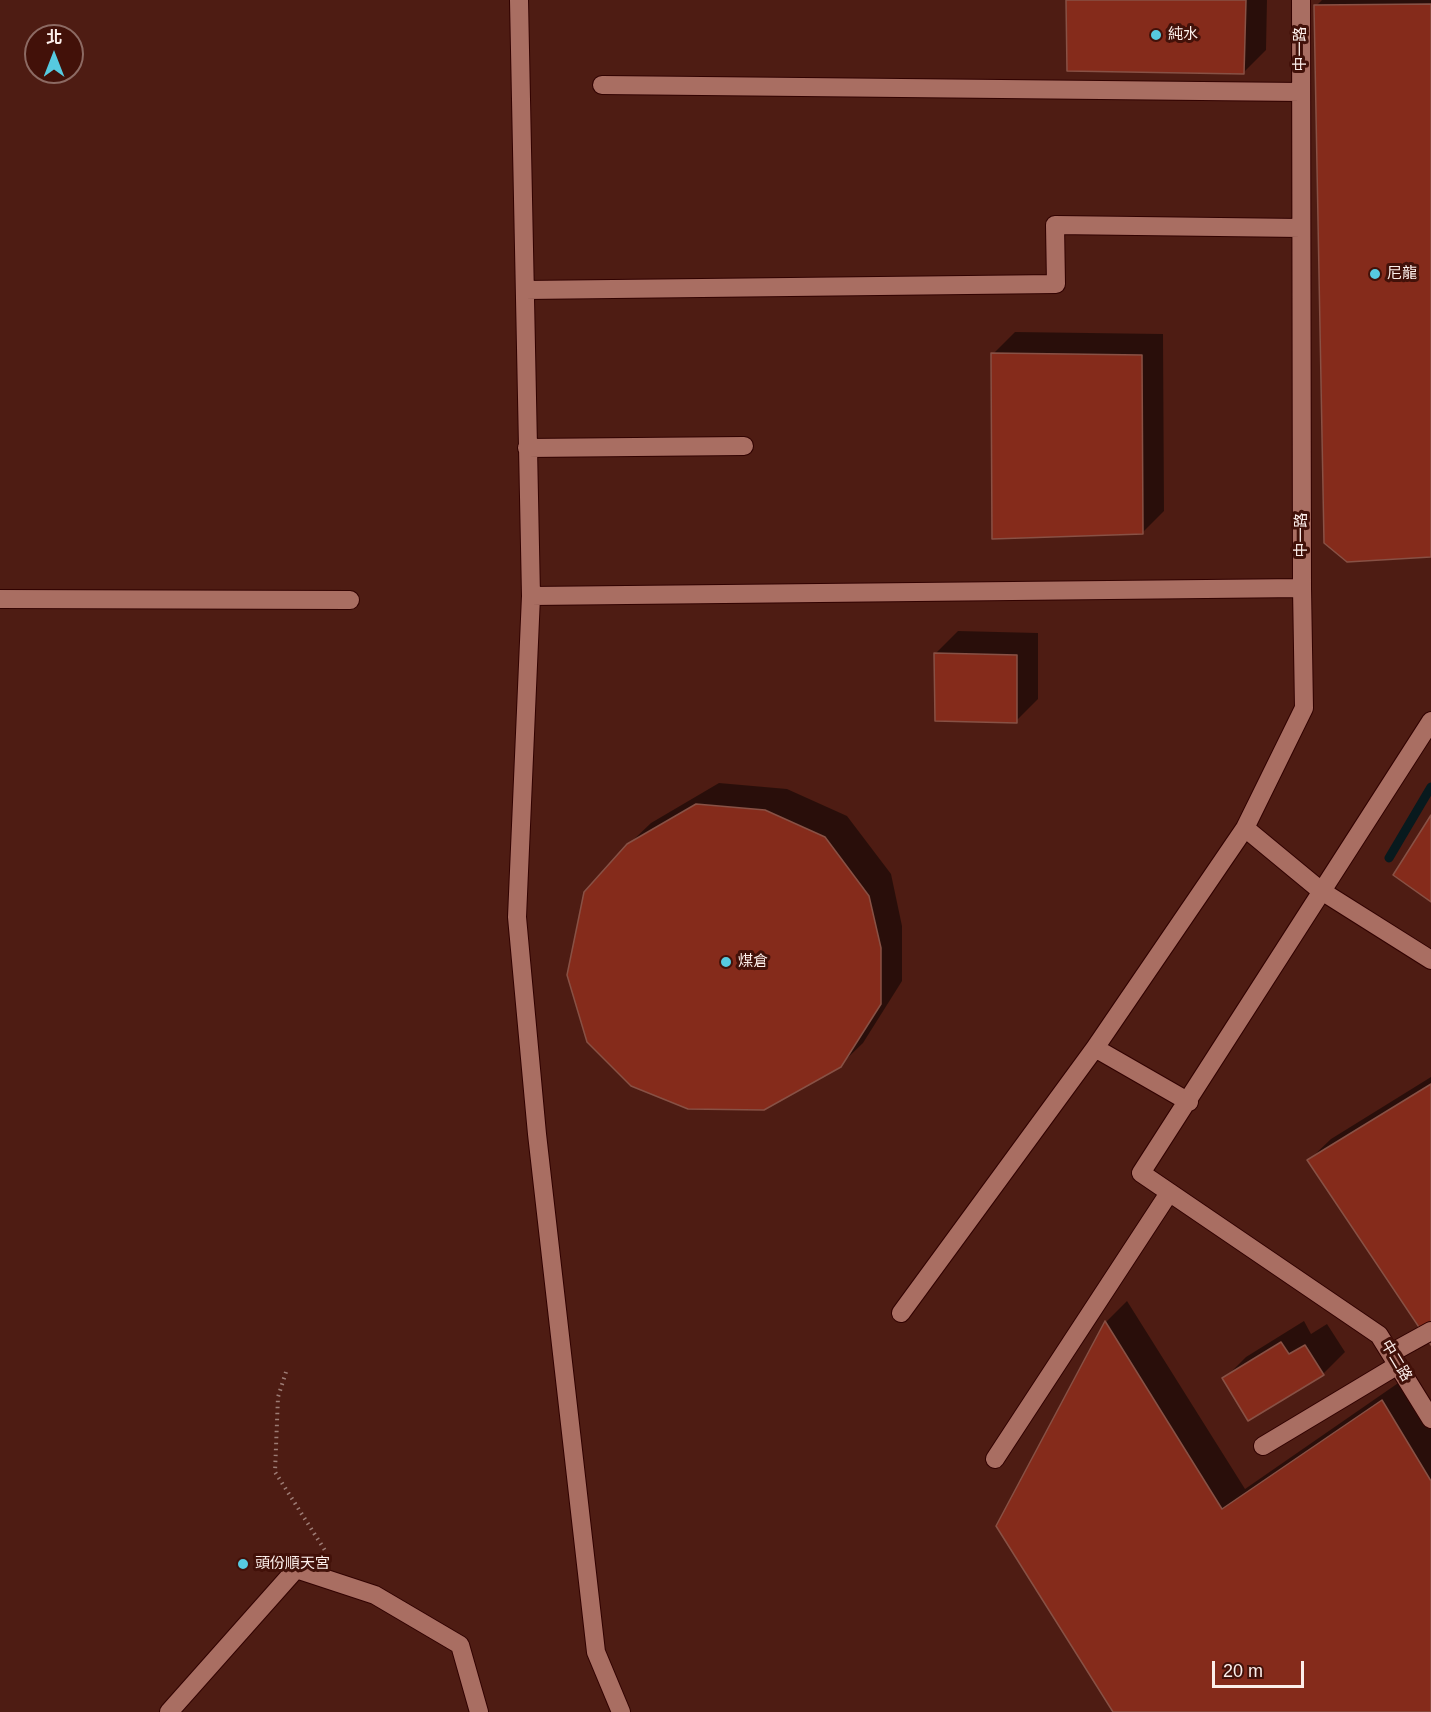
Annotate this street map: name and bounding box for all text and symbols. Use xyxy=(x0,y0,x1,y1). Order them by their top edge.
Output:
north arrow xyxy=(24,24,84,84)
place label: 純水 xyxy=(1168,26,1198,44)
street label: 中一路 xyxy=(1292,27,1310,71)
marker: 純水 xyxy=(1149,28,1163,42)
text: 北 xyxy=(46,29,62,46)
place label: 尼龍 xyxy=(1387,265,1417,283)
marker: 尼龍 xyxy=(1368,267,1382,281)
street label: 中一路 xyxy=(1293,513,1311,557)
place label: 煤倉 xyxy=(738,953,768,971)
marker: 煤倉 xyxy=(719,955,733,969)
street label: 中二路 xyxy=(1377,1337,1415,1385)
place label: 頭份順天宮 xyxy=(255,1555,330,1573)
marker: 頭份順天宮 xyxy=(236,1557,250,1571)
scale bar xyxy=(1215,1649,1306,1687)
text: 20 m xyxy=(1223,1661,1263,1681)

